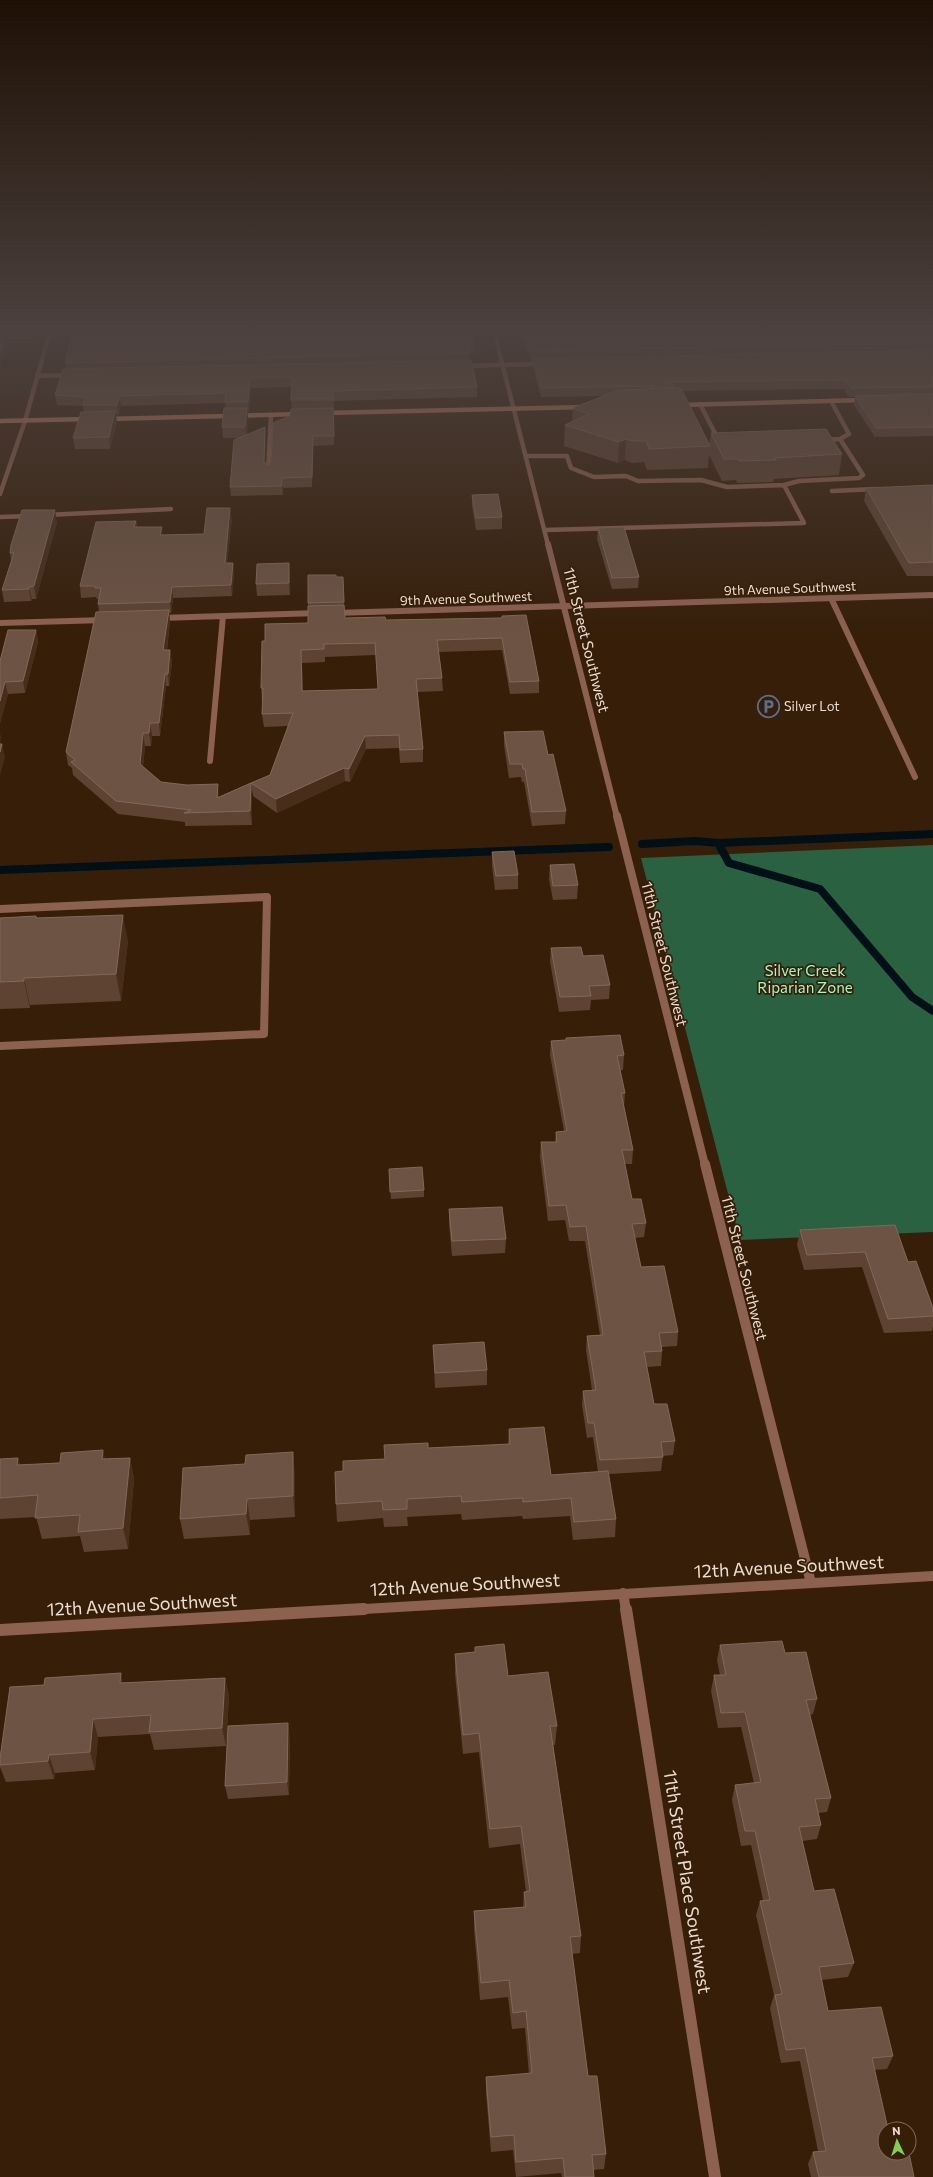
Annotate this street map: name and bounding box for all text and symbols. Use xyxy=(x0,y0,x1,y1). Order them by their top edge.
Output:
street label: 11th Street Southwest xyxy=(560,565,614,714)
street label: 9th Avenue Southwest xyxy=(724,578,856,598)
street label: 9th Avenue Southwest xyxy=(400,588,532,608)
parking icon: Silver Lot xyxy=(756,693,782,719)
place label: Silver Lot xyxy=(784,698,840,714)
street label: 11th Street Southwest xyxy=(638,879,692,1028)
park label: Silver Creek Riparian Zone xyxy=(757,961,853,996)
street label: 11th Street Southwest xyxy=(718,1193,772,1342)
street label: 12th Avenue Southwest xyxy=(693,1550,885,1582)
street label: 12th Avenue Southwest xyxy=(369,1568,561,1600)
street label: 12th Avenue Southwest xyxy=(46,1588,238,1620)
street label: 11th Street Place Southwest xyxy=(659,1769,717,1995)
north arrow xyxy=(877,2121,917,2161)
text: N xyxy=(892,2124,901,2137)

